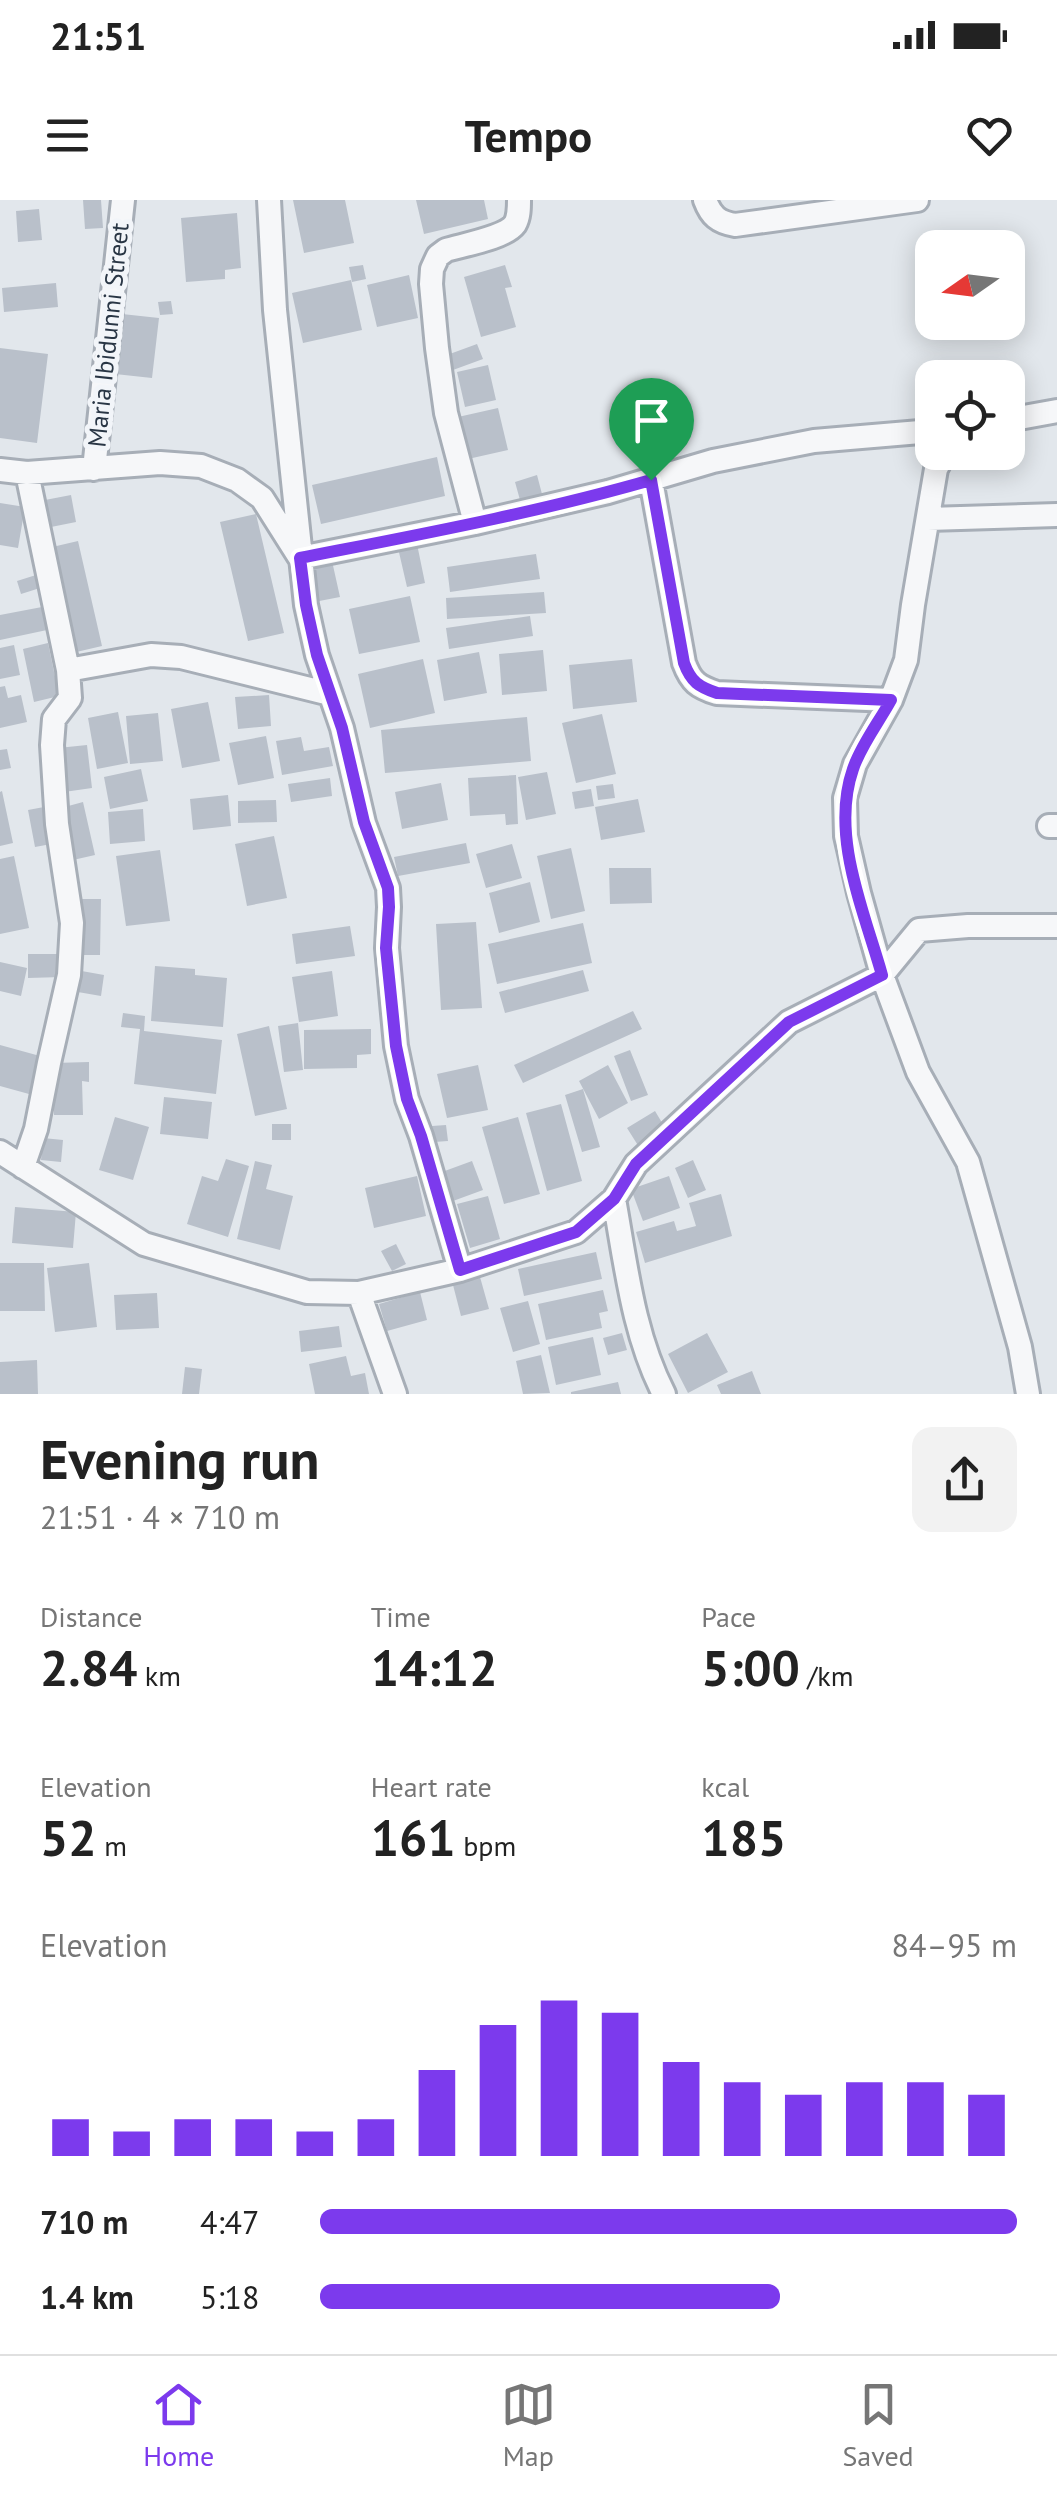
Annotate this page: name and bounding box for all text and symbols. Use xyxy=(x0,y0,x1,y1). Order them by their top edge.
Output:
text: 21:51 xyxy=(50,11,146,60)
text: Tempo xyxy=(465,106,592,164)
icon: menu xyxy=(40,108,95,163)
icon: heart xyxy=(962,108,1017,163)
street label: Maria Ibidunni Street xyxy=(80,221,136,449)
north arrow xyxy=(915,230,1025,340)
map controls xyxy=(915,230,1025,470)
button: locate xyxy=(915,360,1025,470)
pin xyxy=(609,378,694,481)
icon: arrive xyxy=(624,393,679,448)
text: Evening run xyxy=(40,1423,320,1494)
button: share xyxy=(912,1427,1017,1532)
text: 21:51 · 4 × 710 m xyxy=(40,1496,280,1538)
text: Distance xyxy=(40,1598,143,1635)
text: Time xyxy=(371,1598,431,1635)
text: Pace xyxy=(701,1598,756,1635)
text: 2.84 xyxy=(40,1635,137,1700)
text: 14:12 xyxy=(371,1635,498,1700)
text: 5:00 xyxy=(701,1635,800,1700)
text: km xyxy=(137,1657,181,1694)
text: /km xyxy=(800,1657,853,1694)
text: Elevation xyxy=(40,1768,152,1805)
text: Heart rate xyxy=(371,1768,492,1805)
text: kcal xyxy=(701,1768,749,1805)
text: 52 xyxy=(40,1805,97,1870)
text: 161 xyxy=(371,1805,456,1870)
text: 185 xyxy=(701,1805,786,1870)
text: m xyxy=(97,1827,127,1864)
text: bpm xyxy=(456,1827,516,1864)
text: Elevation xyxy=(40,1924,167,1966)
text: 84–95 m xyxy=(892,1924,1017,1966)
text: 710 m xyxy=(40,2201,128,2243)
text: 4:47 xyxy=(200,2201,259,2243)
text: 1.4 km xyxy=(40,2276,134,2318)
text: 5:18 xyxy=(200,2276,259,2318)
tab: Home xyxy=(143,2377,214,2474)
tab: Map xyxy=(501,2377,556,2474)
tab: Saved xyxy=(842,2377,914,2474)

